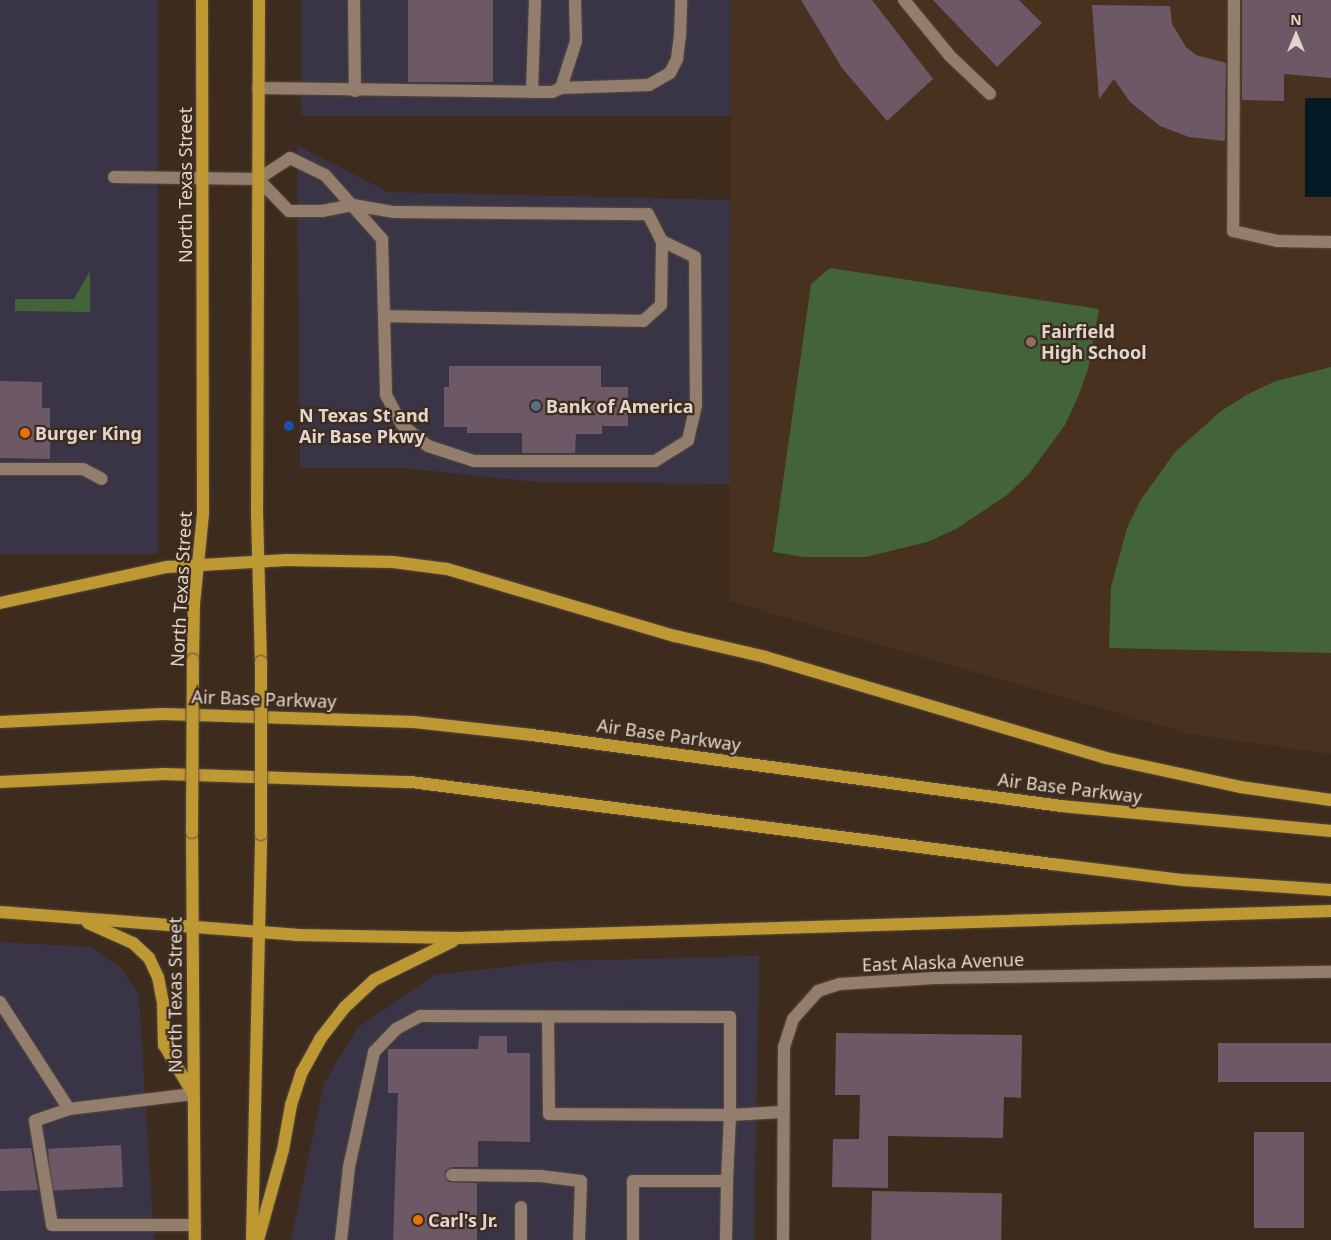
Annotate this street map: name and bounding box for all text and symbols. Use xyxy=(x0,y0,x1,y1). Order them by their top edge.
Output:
north arrow xyxy=(1271,10,1321,60)
text: N xyxy=(1290,10,1302,29)
street label: North Texas Street xyxy=(174,107,196,263)
place label: Fairfield High School xyxy=(1041,321,1147,364)
marker: Fairfield High School xyxy=(1025,336,1037,348)
place label: Bank of America xyxy=(546,395,693,417)
marker: Bank of America xyxy=(530,400,542,412)
place label: N Texas St and Air Base Pkwy xyxy=(299,405,429,448)
marker: N Texas St and Air Base Pkwy xyxy=(283,420,295,432)
place label: Burger King xyxy=(35,422,142,444)
marker: Burger King xyxy=(19,427,31,439)
street label: North Texas Street xyxy=(166,511,196,667)
street label: Air Base Parkway xyxy=(191,686,337,712)
street label: Air Base Parkway xyxy=(596,714,742,756)
street label: Air Base Parkway xyxy=(997,768,1143,808)
street label: North Texas Street xyxy=(164,917,186,1073)
street label: East Alaska Avenue xyxy=(861,948,1025,976)
place label: Carl's Jr. xyxy=(428,1209,498,1231)
marker: Carl's Jr. xyxy=(412,1214,424,1226)

